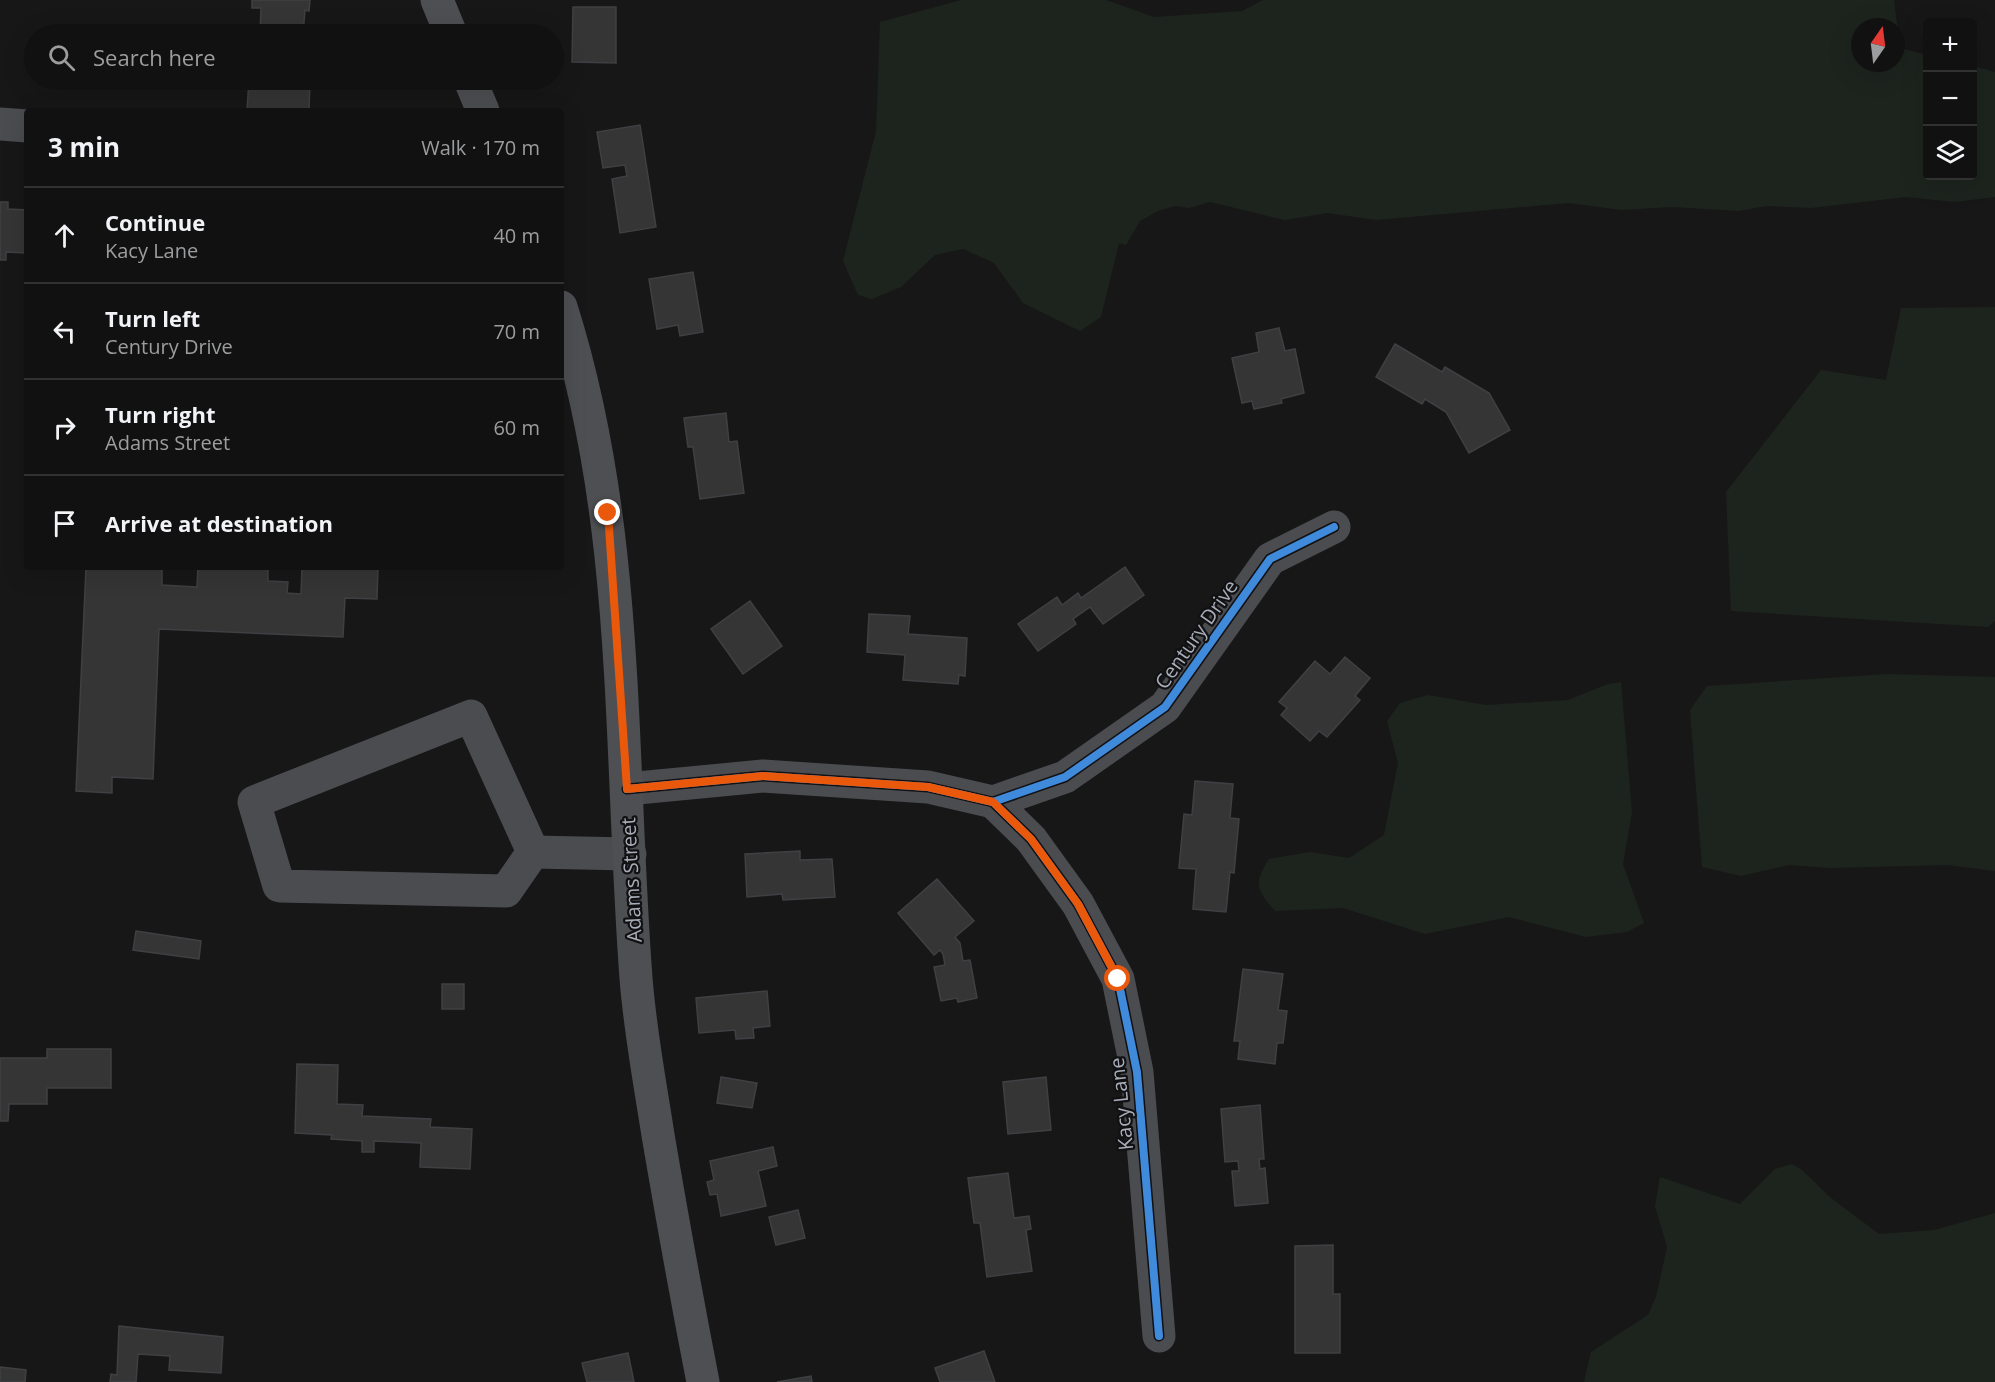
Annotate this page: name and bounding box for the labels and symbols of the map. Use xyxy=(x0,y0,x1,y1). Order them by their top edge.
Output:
north arrow xyxy=(1851,18,1905,72)
route end xyxy=(594,499,620,525)
street label: Century Drive xyxy=(1148,574,1244,694)
street label: Adams Street xyxy=(614,817,648,943)
route start xyxy=(1104,965,1130,991)
street label: Kacy Lane xyxy=(1103,1056,1139,1152)

